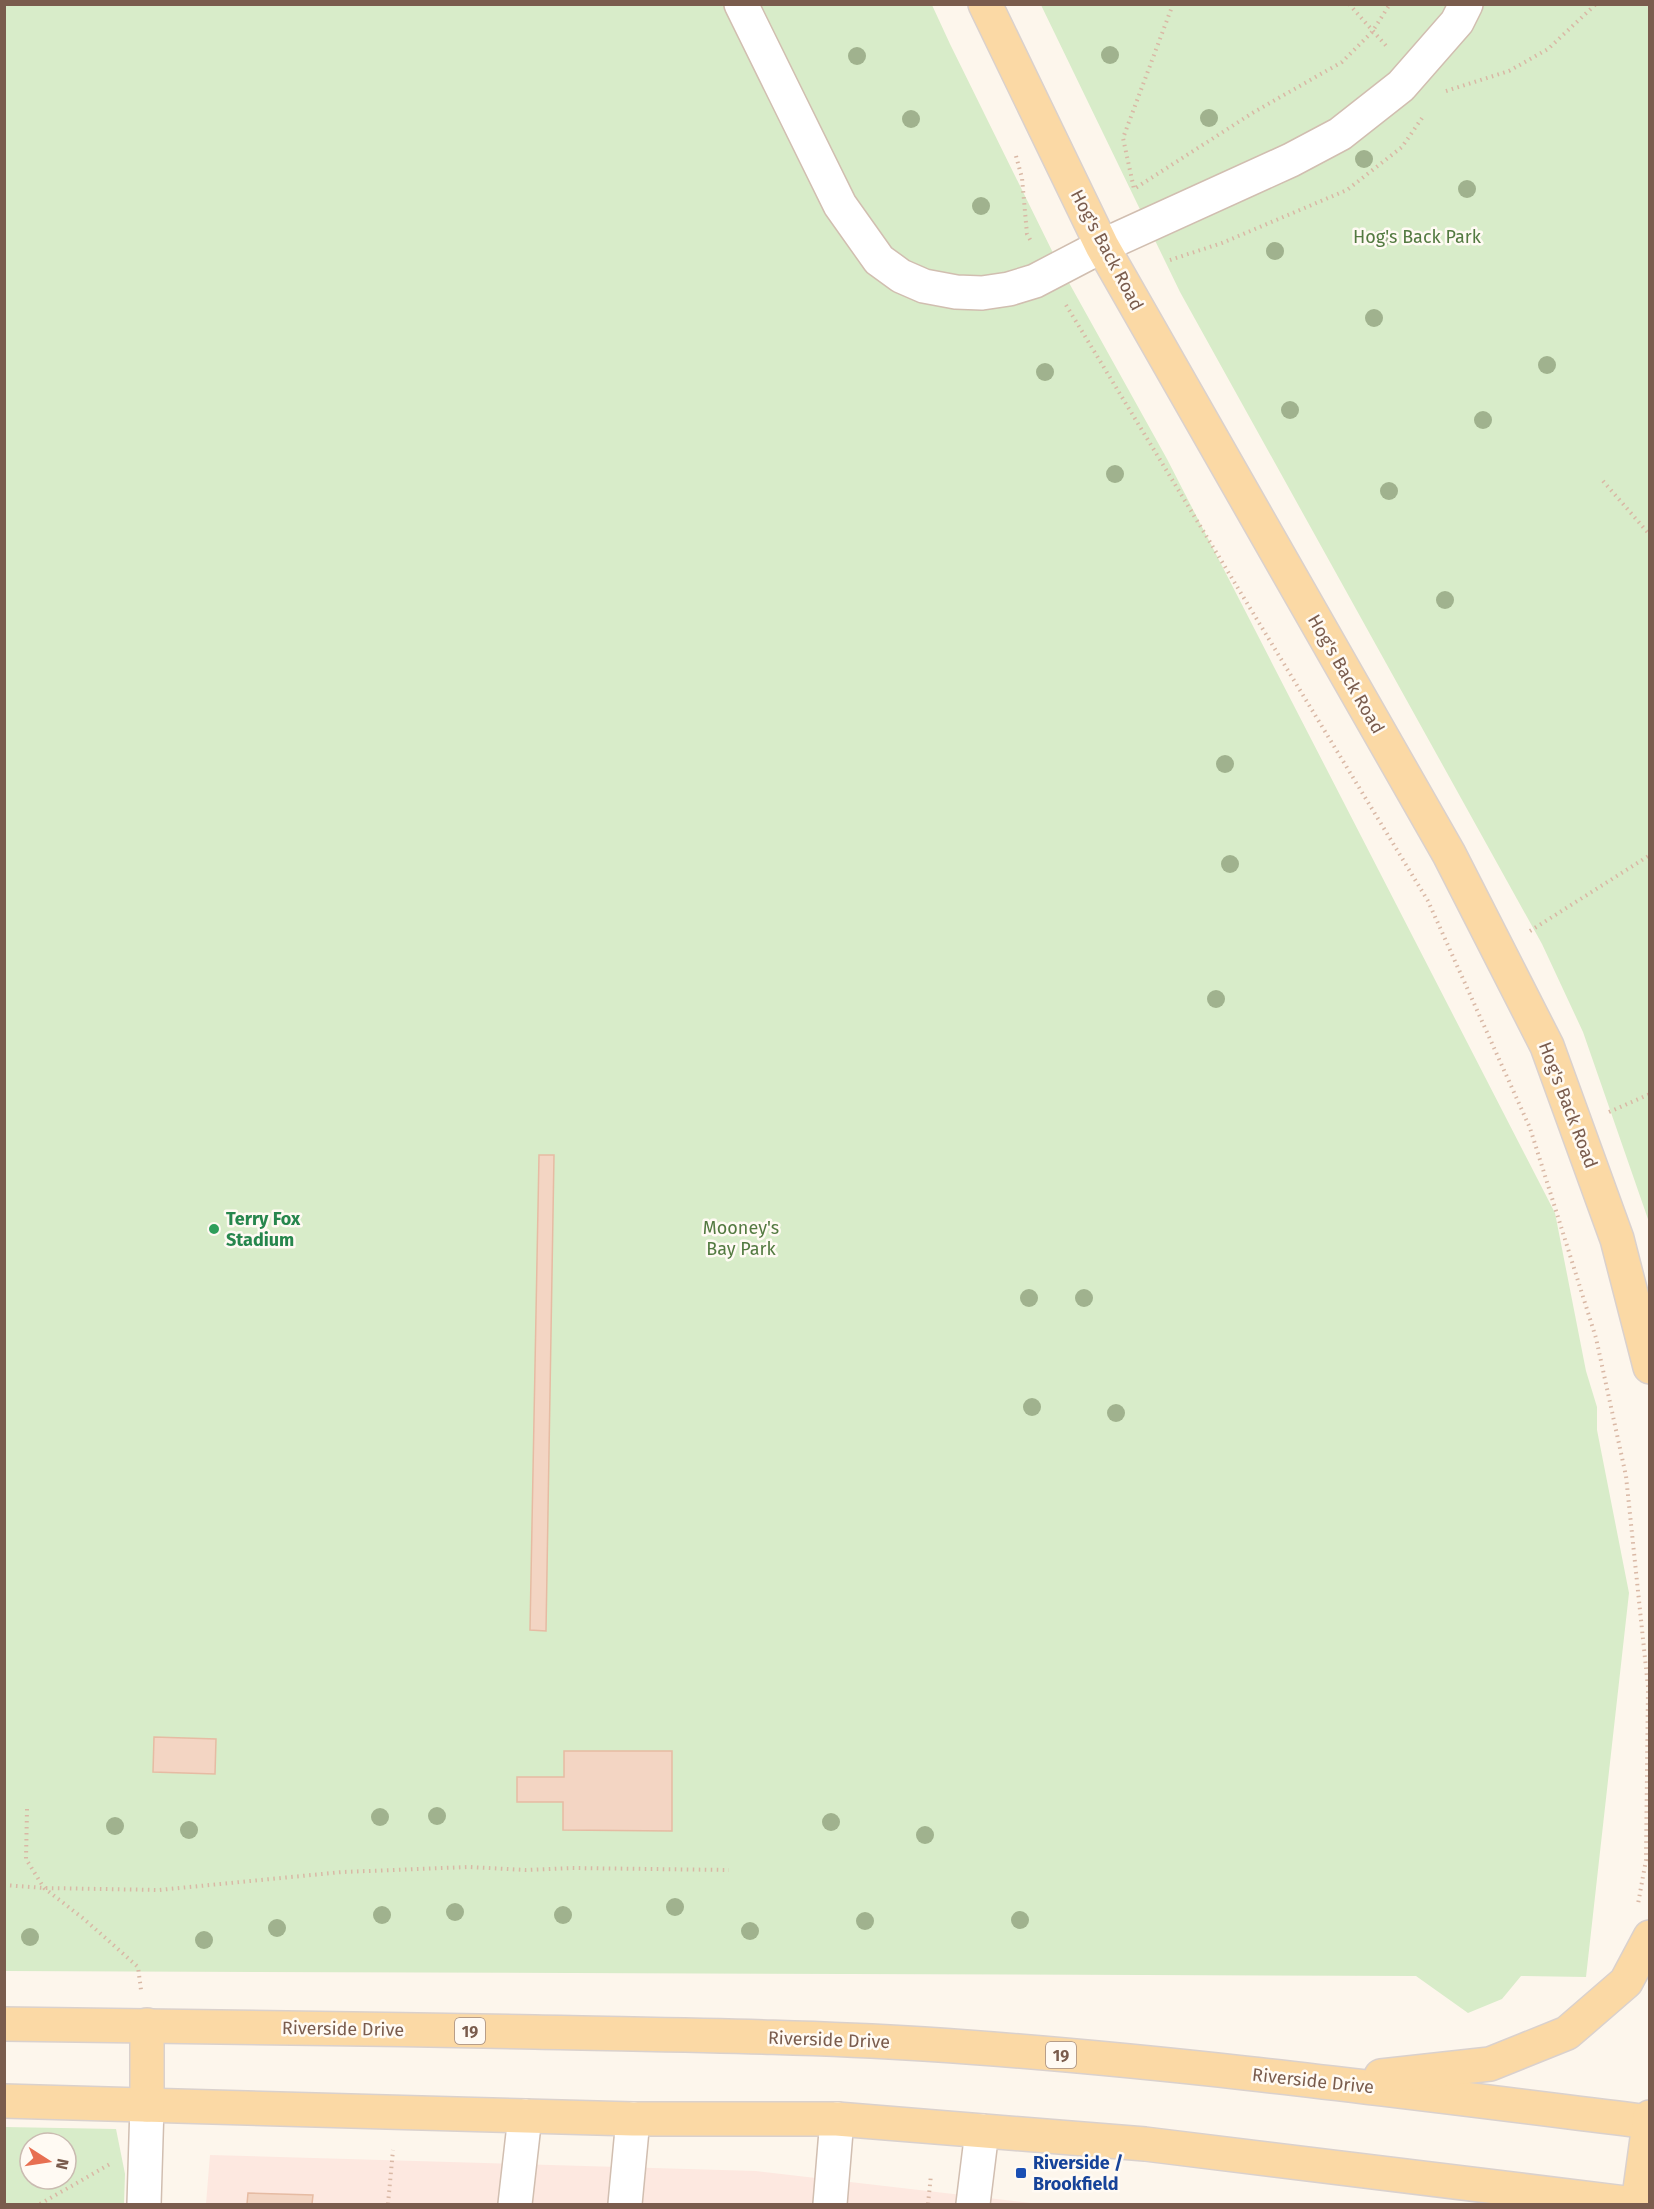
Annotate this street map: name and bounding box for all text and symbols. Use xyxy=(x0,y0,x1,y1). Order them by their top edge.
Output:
street label: Hog's Back Road xyxy=(1066,186,1148,314)
park label: Hog's Back Park xyxy=(1353,226,1482,248)
street label: Hog's Back Road xyxy=(1303,611,1389,737)
street label: Hog's Back Road xyxy=(1534,1039,1602,1171)
place label: Terry Fox Stadium xyxy=(226,1208,301,1251)
park label: Mooney's Bay Park xyxy=(703,1217,779,1260)
marker: Terry Fox Stadium xyxy=(207,1222,221,1236)
street label: Riverside Drive xyxy=(282,2017,404,2041)
road number: 19 xyxy=(455,2018,485,2044)
street label: Riverside Drive xyxy=(768,2027,890,2053)
road number: 19 xyxy=(1046,2042,1076,2068)
street label: Riverside Drive xyxy=(1251,2064,1375,2098)
north arrow xyxy=(18,2131,78,2191)
place label: Riverside / Brookfield xyxy=(1033,2152,1123,2195)
text: N xyxy=(52,2157,73,2171)
marker: Riverside / Brookfield xyxy=(1014,2166,1028,2180)

